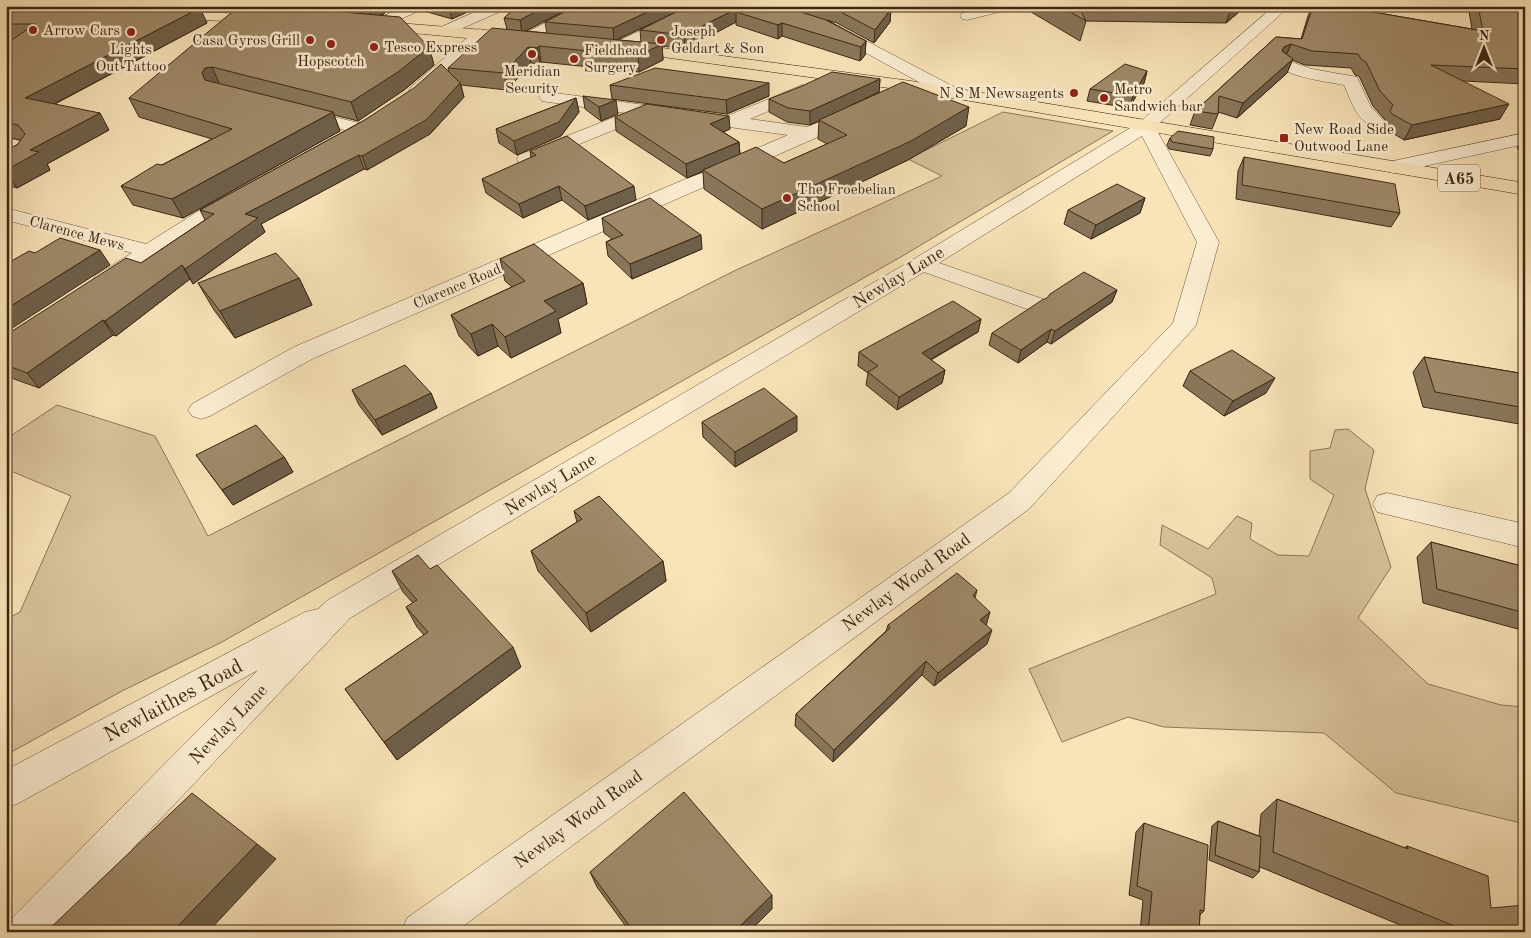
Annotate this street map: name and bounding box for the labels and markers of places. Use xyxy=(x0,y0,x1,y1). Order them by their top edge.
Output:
marker: Arrow Cars xyxy=(27,24,39,36)
place label: Arrow Cars xyxy=(43,24,120,39)
place label: Joseph Geldart & Son xyxy=(671,25,764,57)
marker: Lights Out Tattoo xyxy=(125,26,137,38)
place label: Casa Gyros Grill xyxy=(192,34,300,49)
marker: Casa Gyros Grill xyxy=(304,34,316,46)
marker: Joseph Geldart & Son xyxy=(655,34,667,46)
marker: Hopscotch xyxy=(325,38,337,50)
marker: Tesco Express xyxy=(368,41,380,53)
place label: Tesco Express xyxy=(384,41,477,56)
place label: Lights Out Tattoo xyxy=(96,43,166,75)
place label: Fieldhead Surgery xyxy=(584,44,647,76)
marker: Meridian Security xyxy=(526,48,538,60)
marker: Fieldhead Surgery xyxy=(568,53,580,65)
place label: Hopscotch xyxy=(297,55,365,70)
place label: Meridian Security xyxy=(503,65,561,97)
place label: Metro Sandwich bar xyxy=(1114,83,1202,115)
place label: N S M Newsagents xyxy=(939,87,1064,102)
marker: N S M Newsagents xyxy=(1068,87,1080,99)
marker: Metro Sandwich bar xyxy=(1098,92,1110,104)
place label: New Road Side Outwood Lane xyxy=(1294,123,1394,155)
marker: New Road Side Outwood Lane xyxy=(1278,132,1290,144)
place label: The Froebelian School xyxy=(797,183,896,215)
marker: The Froebelian School xyxy=(781,192,793,204)

